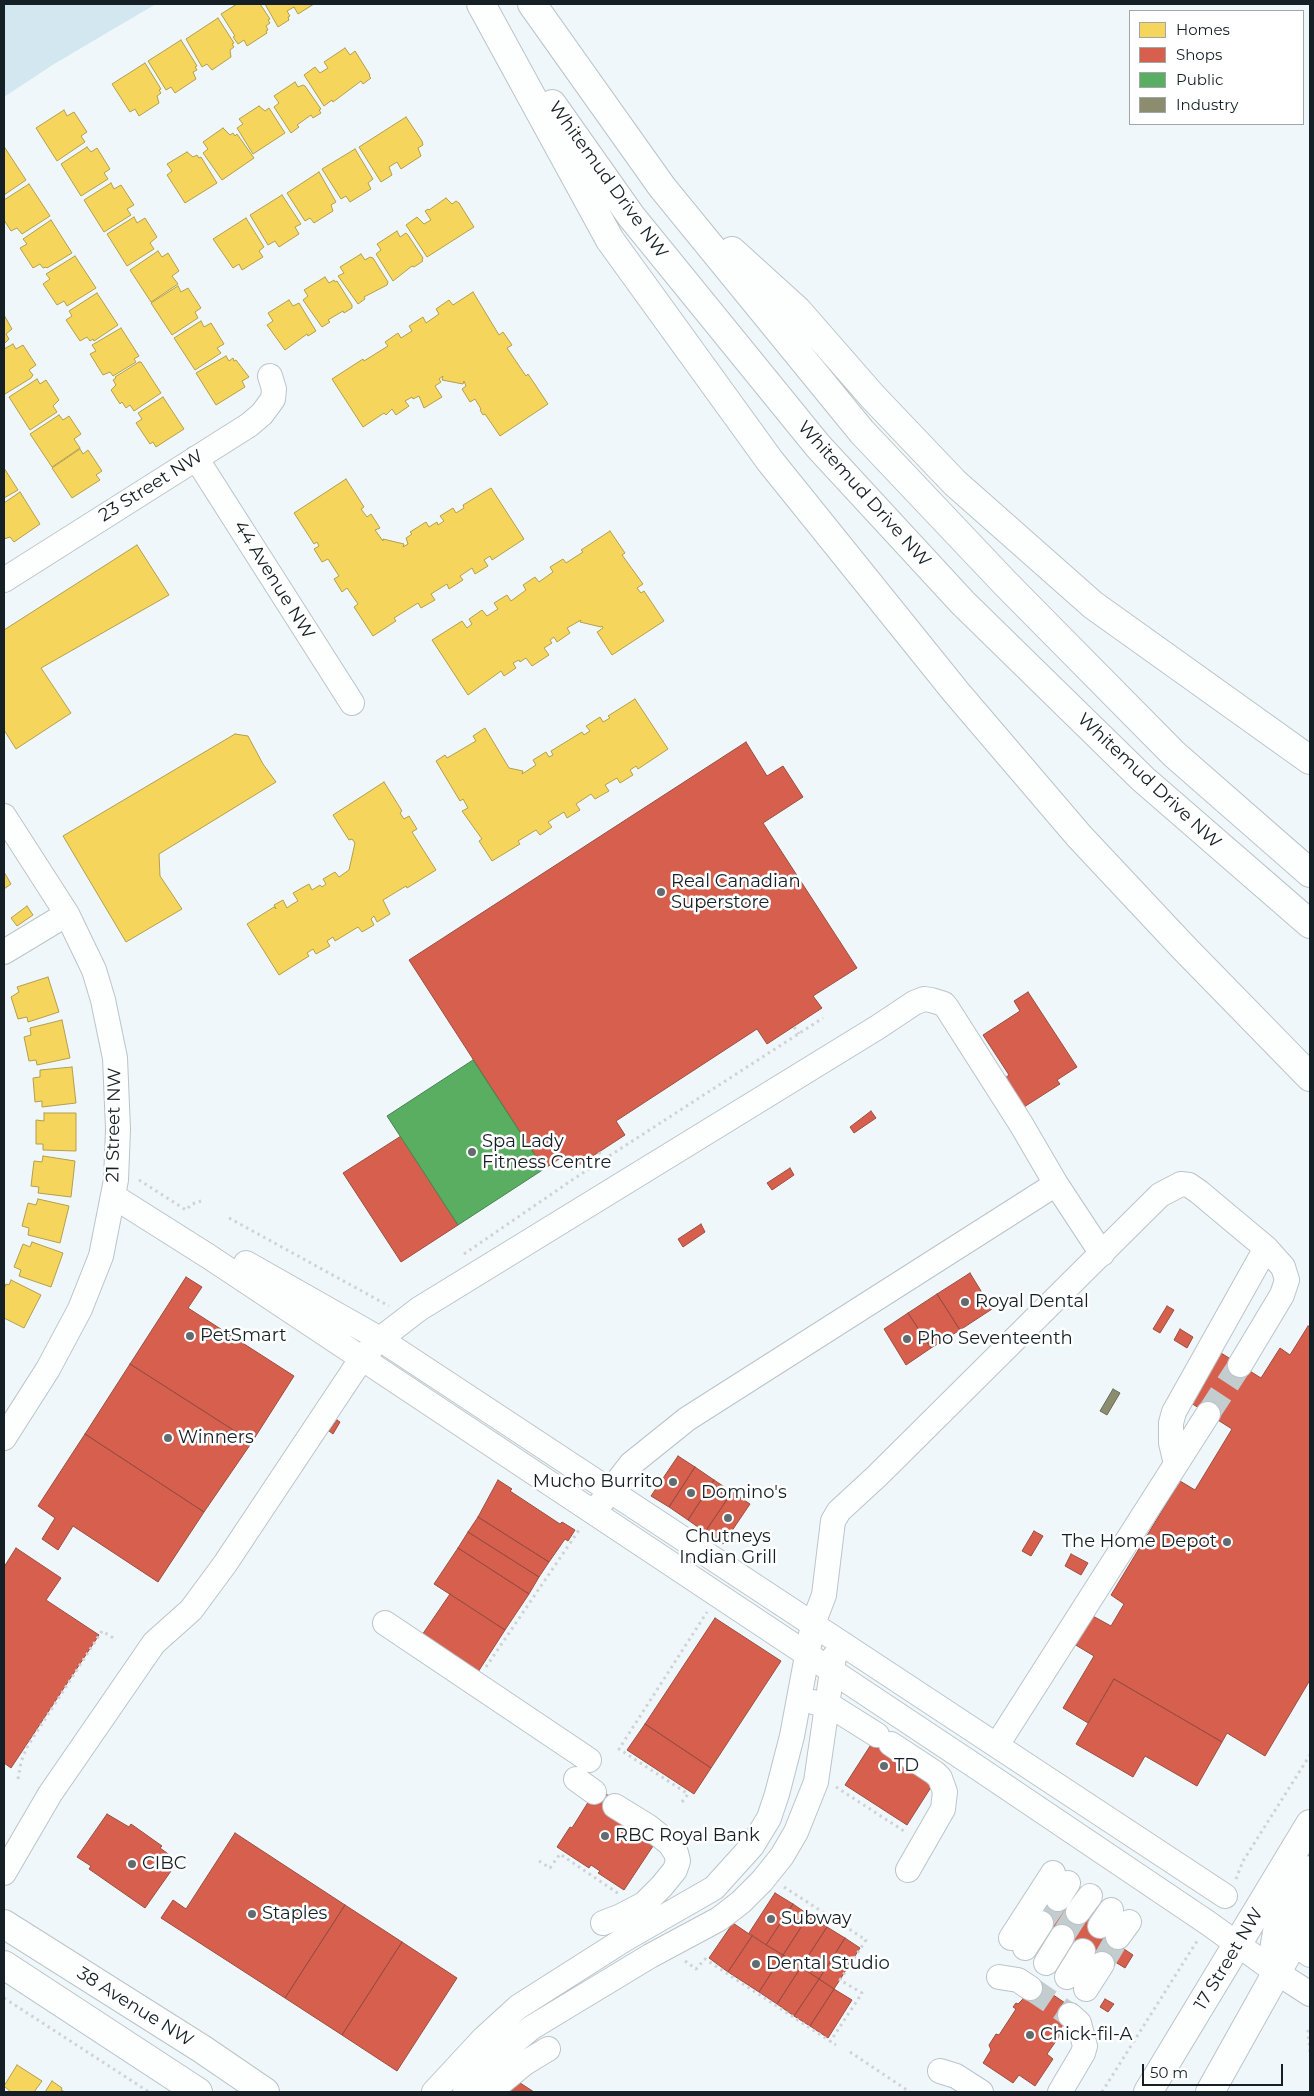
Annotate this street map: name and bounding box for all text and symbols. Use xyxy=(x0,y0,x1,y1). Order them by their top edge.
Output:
legend xyxy=(1129,10,1304,125)
text: Homes xyxy=(1176,20,1230,39)
text: Shops xyxy=(1176,45,1222,64)
text: Public xyxy=(1176,70,1224,89)
text: Industry xyxy=(1176,95,1238,114)
street label: Whitemud Drive NW xyxy=(544,97,672,263)
street label: Whitemud Drive NW xyxy=(793,417,935,571)
street label: 23 Street NW xyxy=(95,445,207,527)
street label: 44 Avenue NW xyxy=(229,517,319,643)
street label: Whitemud Drive NW xyxy=(1073,709,1225,853)
place label: Real Canadian Superstore xyxy=(671,871,801,914)
marker: Real Canadian Superstore xyxy=(655,886,667,898)
street label: 21 Street NW xyxy=(102,1067,126,1183)
place label: Spa Lady Fitness Centre xyxy=(482,1131,611,1174)
marker: Spa Lady Fitness Centre xyxy=(466,1146,478,1158)
place label: Royal Dental xyxy=(975,1291,1089,1313)
marker: Royal Dental xyxy=(959,1296,971,1308)
place label: PetSmart xyxy=(200,1325,286,1347)
place label: Pho Seventeenth xyxy=(917,1328,1073,1350)
marker: PetSmart xyxy=(184,1330,196,1342)
marker: Pho Seventeenth xyxy=(901,1333,913,1345)
place label: Winners xyxy=(178,1427,254,1449)
marker: Winners xyxy=(162,1432,174,1444)
place label: Mucho Burrito xyxy=(533,1471,663,1493)
marker: Mucho Burrito xyxy=(667,1476,679,1488)
place label: Domino's xyxy=(701,1482,787,1504)
marker: Domino's xyxy=(685,1487,697,1499)
marker: Chutneys Indian Grill xyxy=(722,1512,734,1524)
place label: Chutneys Indian Grill xyxy=(679,1526,777,1568)
place label: The Home Depot xyxy=(1062,1531,1217,1553)
marker: The Home Depot xyxy=(1221,1536,1233,1548)
place label: TD xyxy=(894,1755,919,1777)
marker: TD xyxy=(878,1760,890,1772)
place label: RBC Royal Bank xyxy=(615,1825,760,1847)
marker: RBC Royal Bank xyxy=(599,1830,611,1842)
place label: CIBC xyxy=(142,1853,187,1875)
marker: CIBC xyxy=(126,1858,138,1870)
place label: Staples xyxy=(262,1903,327,1925)
street label: 17 Street NW xyxy=(1190,1904,1268,2014)
marker: Staples xyxy=(246,1908,258,1920)
place label: Subway xyxy=(781,1908,852,1930)
marker: Subway xyxy=(765,1913,777,1925)
place label: Dental Studio xyxy=(766,1953,890,1975)
marker: Dental Studio xyxy=(750,1958,762,1970)
street label: 38 Avenue NW xyxy=(73,1963,197,2051)
place label: Chick-fil-A xyxy=(1040,2024,1133,2046)
marker: Chick-fil-A xyxy=(1024,2029,1036,2041)
scale bar xyxy=(1144,2054,1285,2086)
text: 50 m xyxy=(1150,2063,1188,2082)

